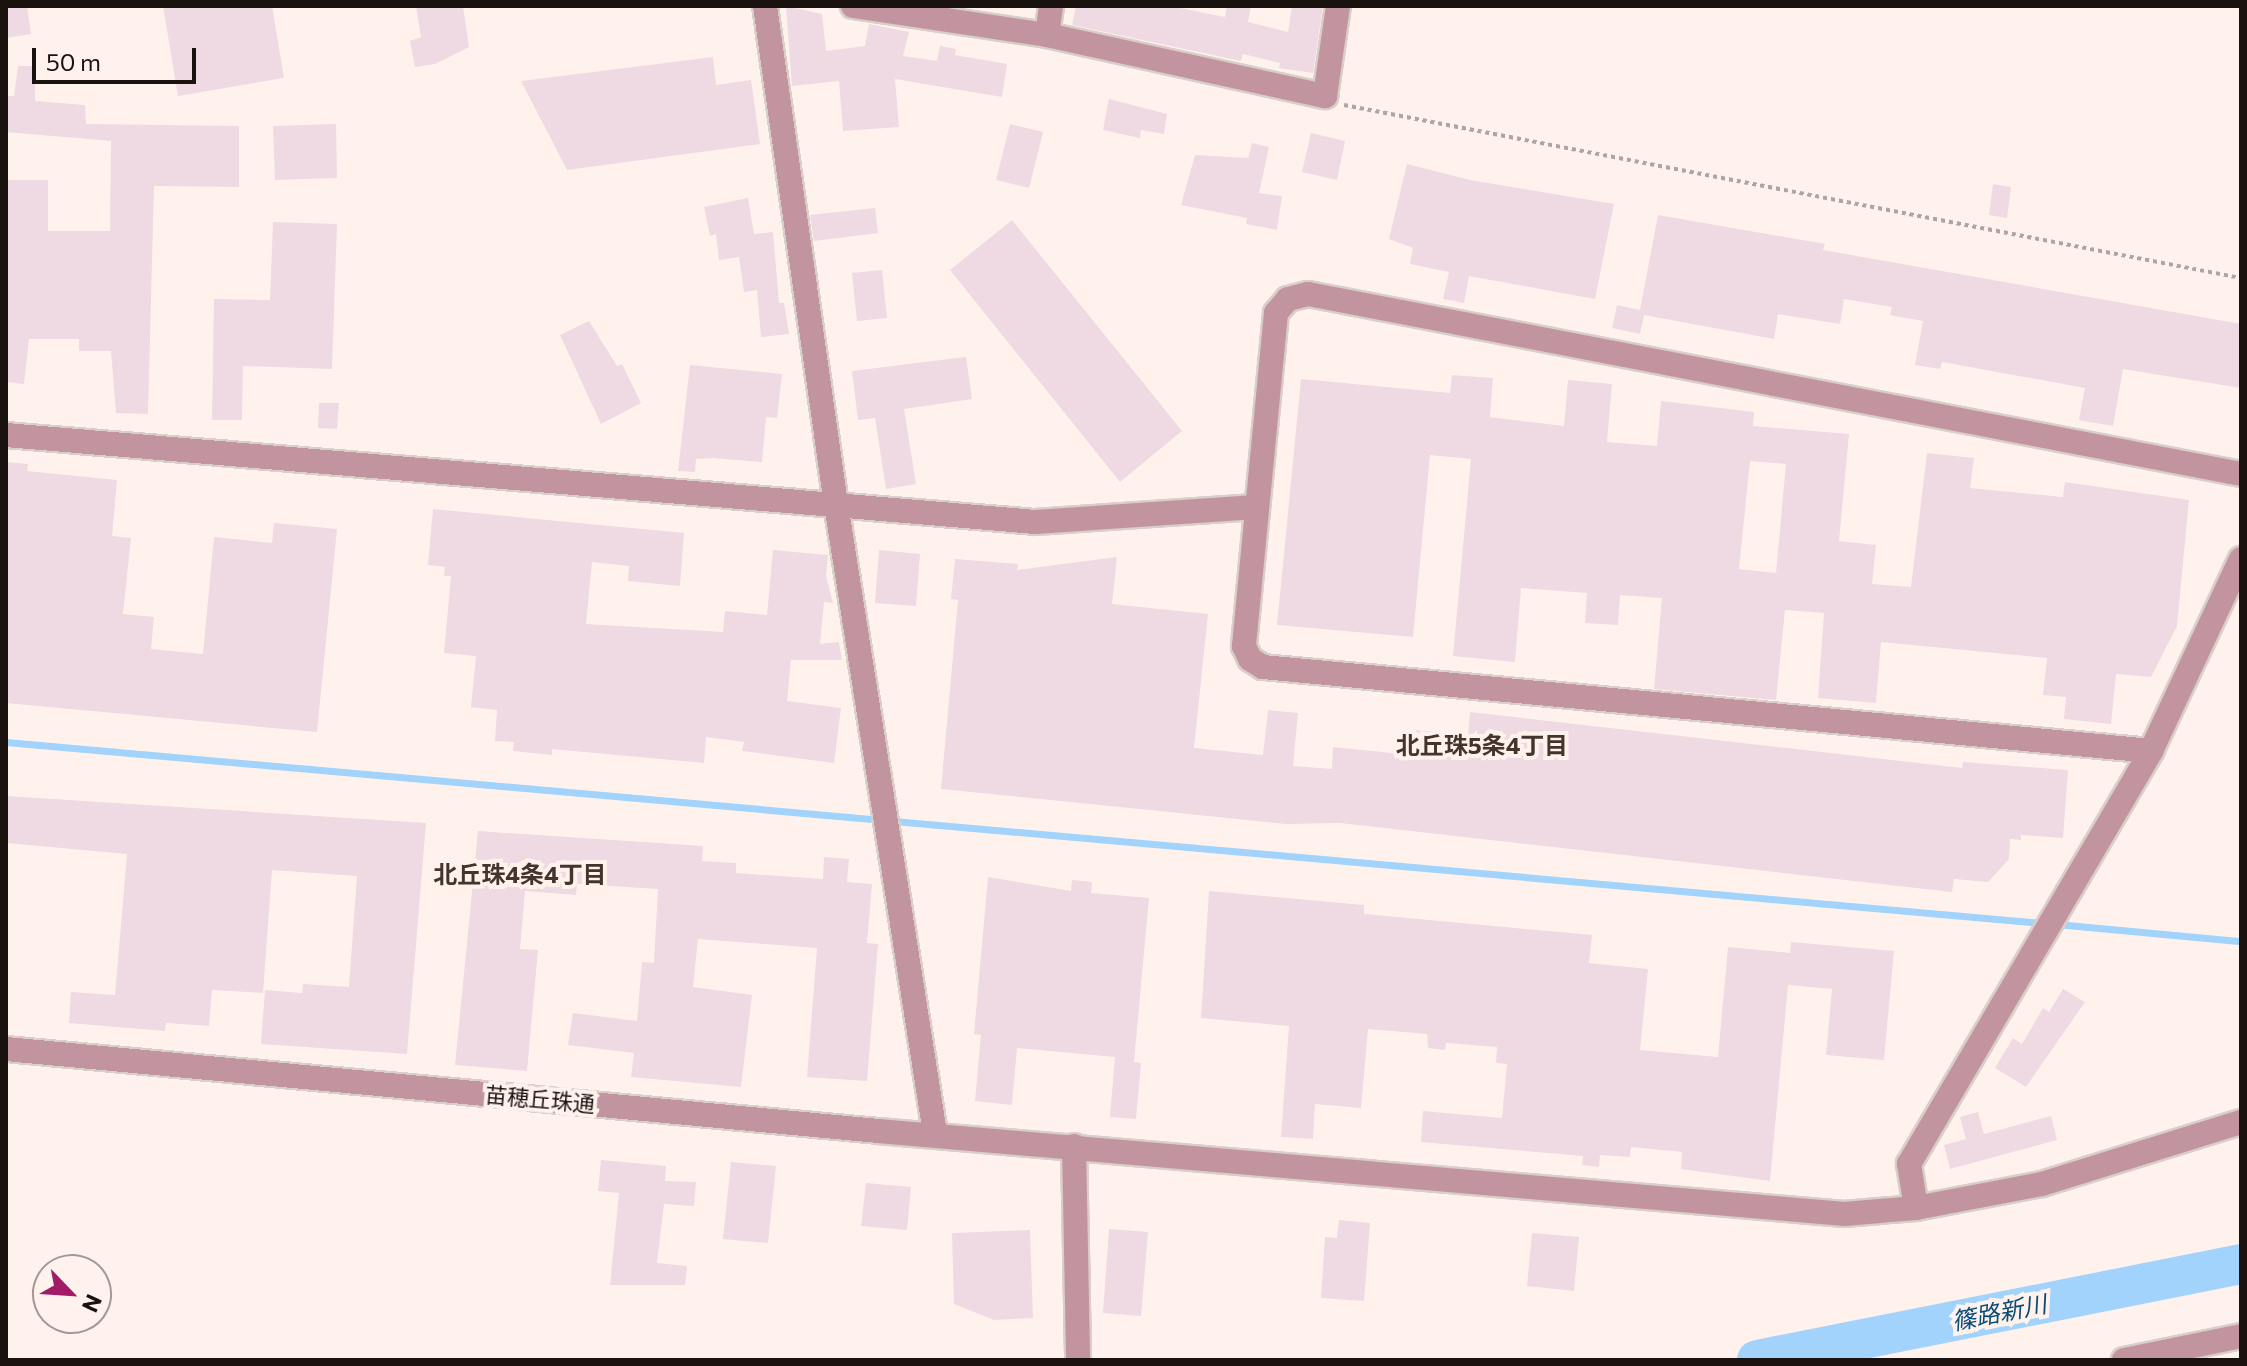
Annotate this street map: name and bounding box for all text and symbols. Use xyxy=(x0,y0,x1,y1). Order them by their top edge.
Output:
scale bar xyxy=(36,32,200,82)
text: 50 m xyxy=(46,47,101,76)
district label: 北丘珠5条4丁目 xyxy=(1396,731,1568,759)
district label: 北丘珠4条4丁目 xyxy=(433,860,607,888)
street label: 苗穂丘珠通 xyxy=(484,1081,596,1117)
north arrow xyxy=(32,1254,112,1334)
water label: 篠路新川 xyxy=(1949,1289,2049,1335)
text: N xyxy=(77,1290,108,1317)

